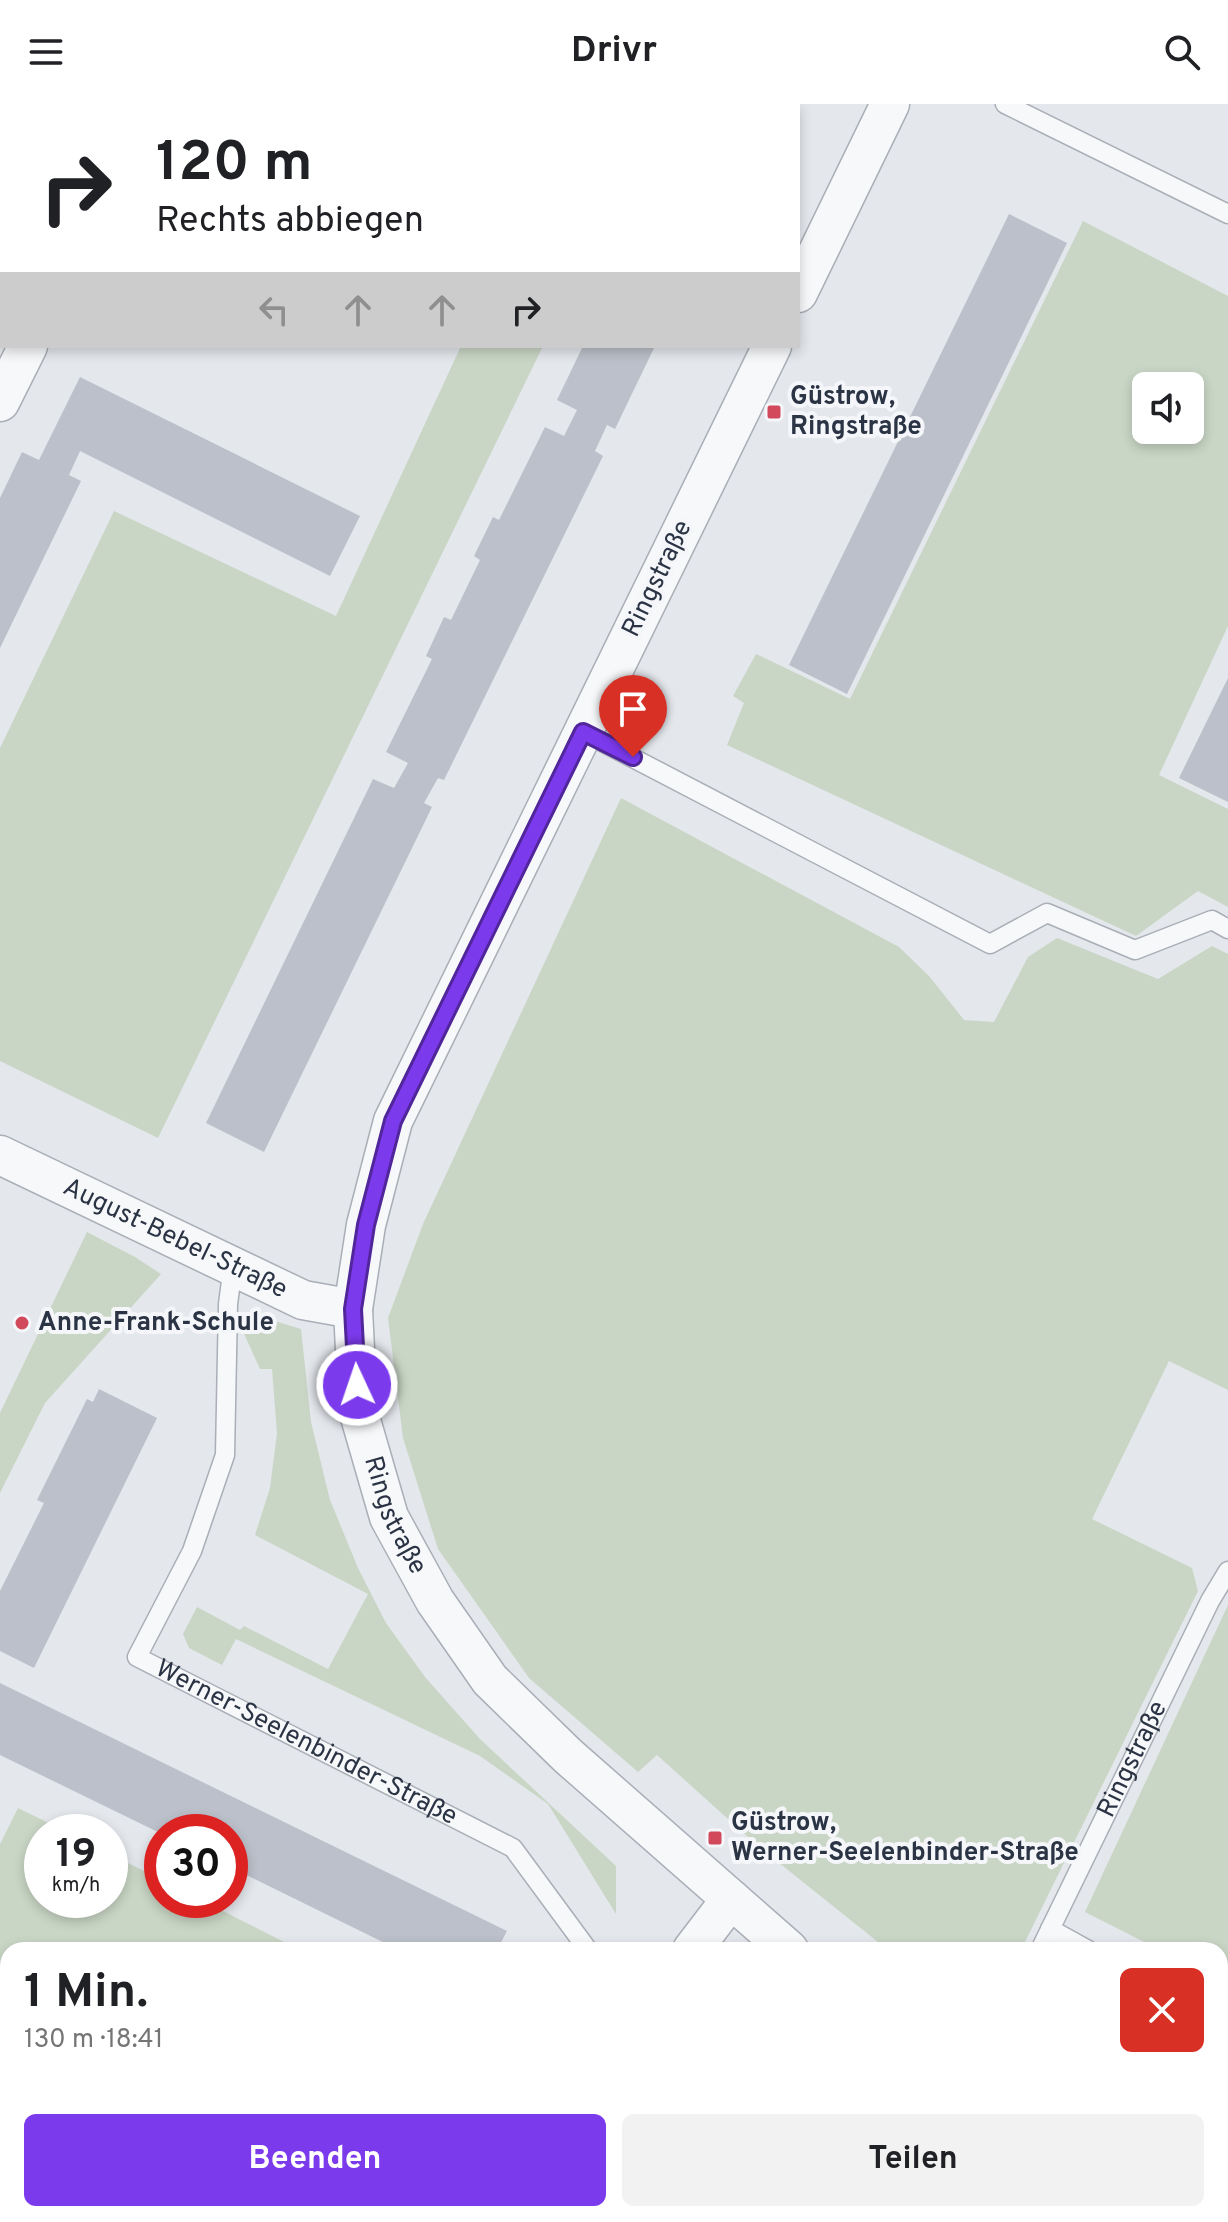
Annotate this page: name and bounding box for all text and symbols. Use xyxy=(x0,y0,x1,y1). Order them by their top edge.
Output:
text: Drivr xyxy=(571,29,657,75)
icon: menu xyxy=(24,30,68,74)
icon: search xyxy=(1160,30,1204,74)
text: 120 m xyxy=(156,130,313,200)
icon: right xyxy=(24,136,128,240)
text: Rechts abbiegen xyxy=(156,199,424,245)
icon: left xyxy=(252,288,296,332)
icon: ahead xyxy=(336,288,380,332)
icon: ahead xyxy=(420,288,464,332)
icon: right xyxy=(504,288,548,332)
map controls xyxy=(1132,372,1204,444)
button: sound xyxy=(1132,372,1204,444)
place label: Güstrow, Ringstraße xyxy=(790,381,922,444)
marker: Güstrow, Ringstraße xyxy=(765,403,783,421)
street label: Ringstraße xyxy=(616,515,700,643)
pin xyxy=(599,675,667,757)
icon: arrive xyxy=(611,687,655,731)
street label: August-Bebel-Straße xyxy=(57,1171,293,1307)
place label: Anne-Frank-Schule xyxy=(38,1307,274,1340)
marker: Anne-Frank-Schule xyxy=(13,1314,31,1332)
position arrow xyxy=(315,1343,399,1427)
street label: Ringstraße xyxy=(356,1452,434,1580)
street label: Werner-Seelenbinder-Straße xyxy=(150,1652,463,1833)
street label: Ringstraße xyxy=(1090,1696,1175,1823)
place label: Güstrow, Werner-Seelenbinder-Straße xyxy=(731,1807,1079,1870)
speed limit sign: 30 xyxy=(144,1814,248,1918)
marker: Güstrow, Werner-Seelenbinder-Straße xyxy=(706,1829,724,1847)
text: 19 xyxy=(56,1831,96,1881)
text: km/h xyxy=(52,1873,100,1899)
text: 1 Min. xyxy=(24,1964,148,2024)
button: close xyxy=(1120,1968,1204,2052)
text: 130 m · 18:41 xyxy=(24,2024,163,2057)
button: Beenden xyxy=(24,2114,606,2206)
button: Teilen xyxy=(622,2114,1204,2206)

